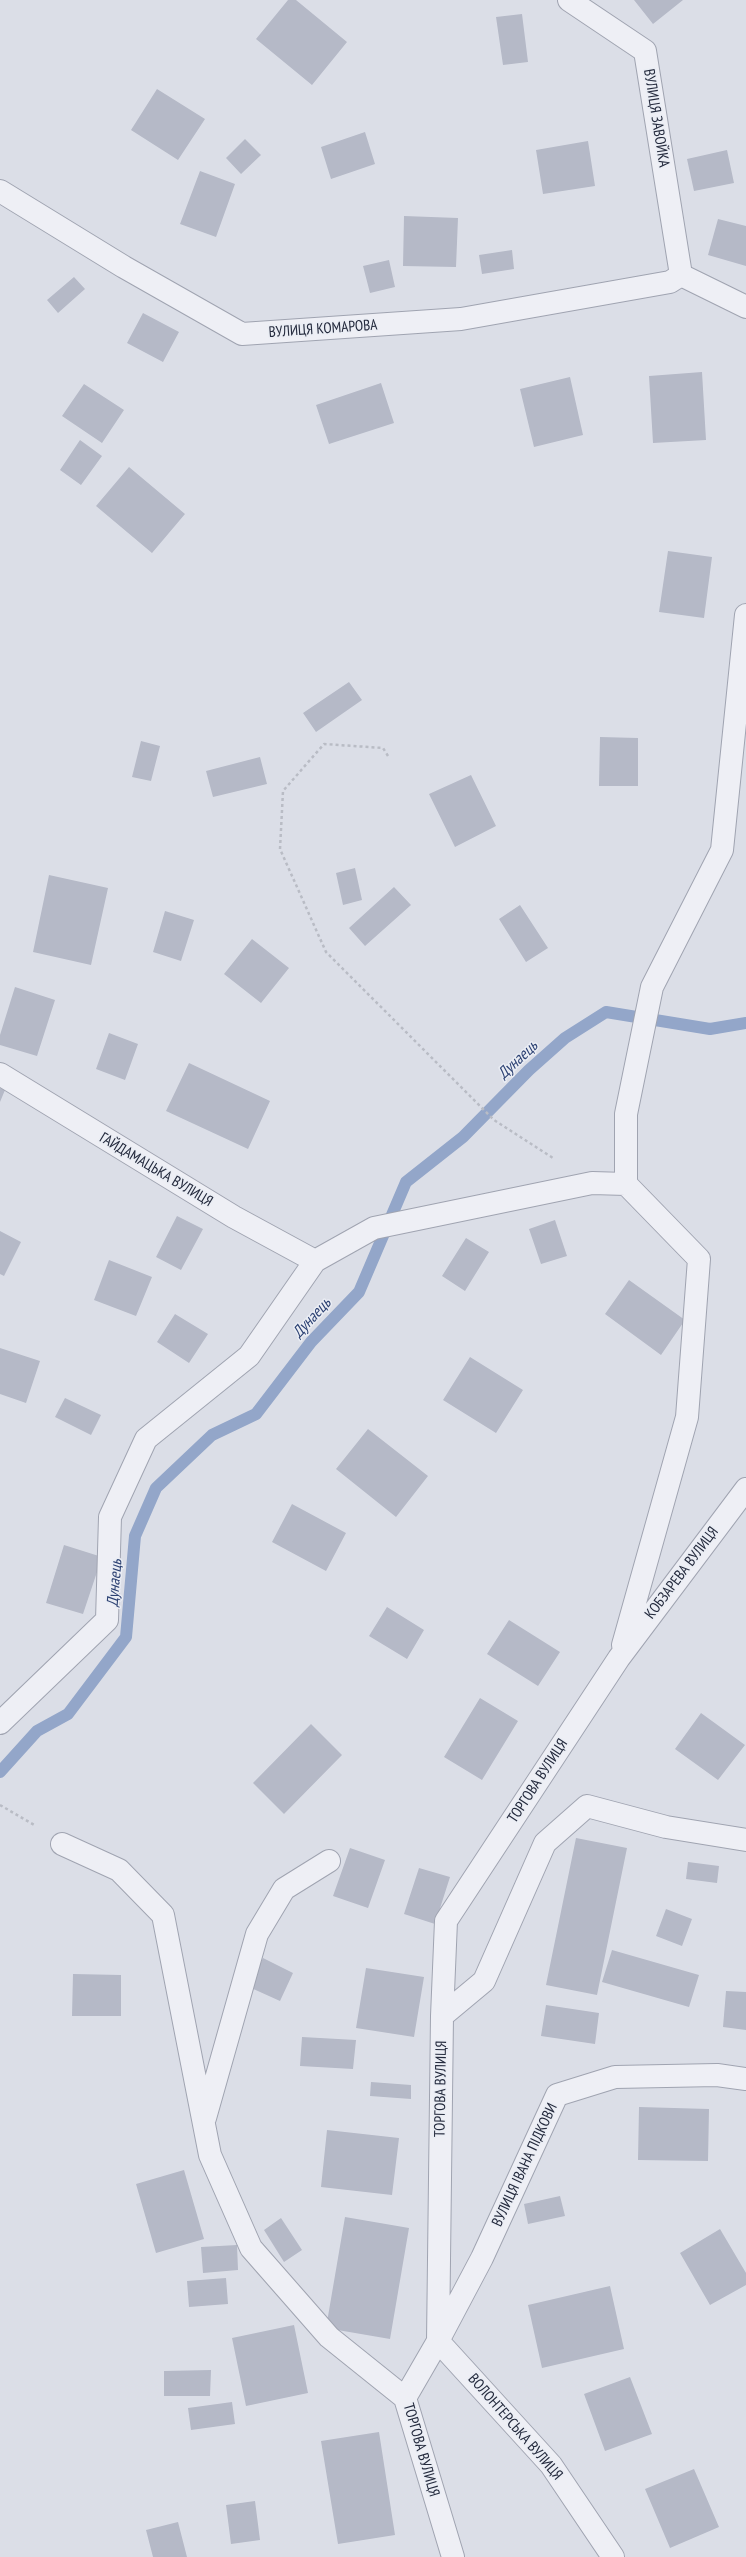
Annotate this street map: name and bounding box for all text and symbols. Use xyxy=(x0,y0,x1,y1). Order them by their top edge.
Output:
street label: ВУЛИЦЯ ЗАВОЙКА xyxy=(639,68,673,168)
street label: ВУЛИЦЯ КОМАРОВА xyxy=(268,316,378,342)
water label: Дунаець xyxy=(494,1037,542,1083)
street label: ГАЙДАМАЦЬКА ВУЛИЦЯ xyxy=(96,1129,216,1211)
water label: Дунаець xyxy=(289,1294,335,1342)
street label: КОБЗАРЕВА ВУЛИЦЯ xyxy=(641,1523,723,1623)
water label: Дунаець xyxy=(103,1559,127,1607)
street label: ТОРГОВА ВУЛИЦЯ xyxy=(504,1736,572,1826)
street label: ТОРГОВА ВУЛИЦЯ xyxy=(431,2041,451,2137)
street label: ВУЛИЦЯ ІВАНА ПІДКОВИ xyxy=(489,2101,561,2229)
street label: ВОЛОНТЕРСЬКА ВУЛИЦЯ xyxy=(464,2370,566,2484)
street label: ТОРГОВА ВУЛИЦЯ xyxy=(399,2401,443,2499)

